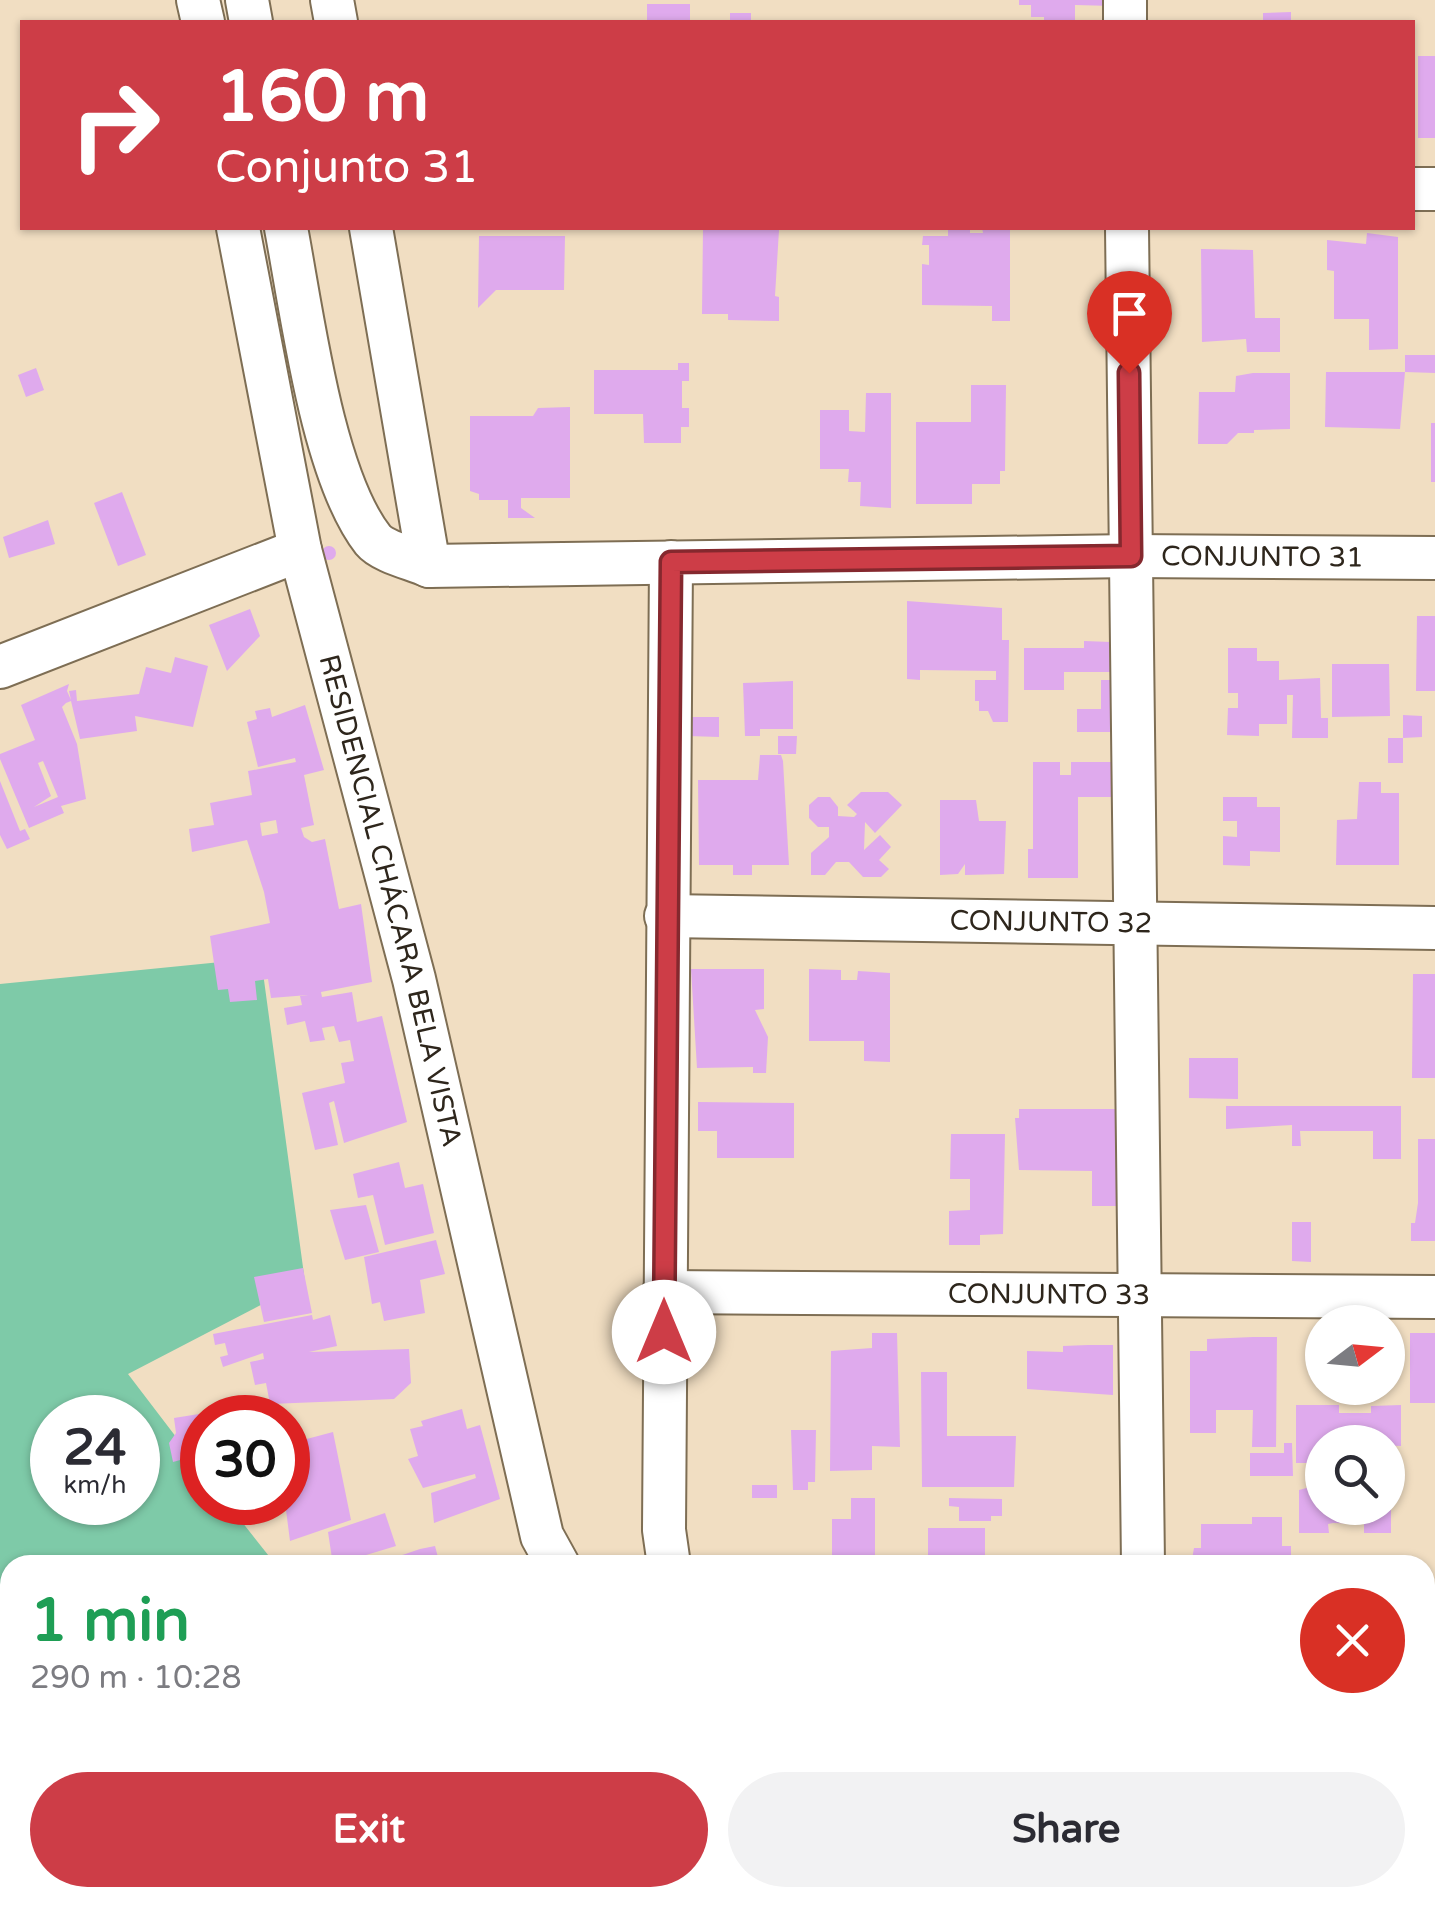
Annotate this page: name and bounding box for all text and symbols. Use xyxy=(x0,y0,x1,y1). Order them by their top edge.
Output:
text: 160 m xyxy=(215,56,429,140)
icon: right xyxy=(50,60,180,190)
text: Conjunto 31 xyxy=(215,141,478,195)
pin xyxy=(1087,271,1172,374)
icon: arrive xyxy=(1102,286,1157,341)
street label: CONJUNTO 31 xyxy=(1161,539,1364,575)
street label: RESIDENCIAL CHÁCARA BELA VISTA xyxy=(311,651,469,1150)
street label: CONJUNTO 32 xyxy=(949,903,1152,941)
street label: CONJUNTO 33 xyxy=(948,1277,1150,1312)
position arrow xyxy=(612,1280,716,1384)
north arrow xyxy=(1305,1305,1405,1405)
map controls xyxy=(1305,1305,1405,1525)
speed limit sign: 30 xyxy=(180,1395,310,1525)
text: 24 xyxy=(64,1418,126,1478)
button: search xyxy=(1305,1425,1405,1525)
text: km/h xyxy=(64,1470,126,1500)
text: 1 min xyxy=(30,1585,190,1657)
button: close xyxy=(1300,1588,1405,1693)
text: 290 m · 10:28 xyxy=(30,1659,242,1697)
button: Exit xyxy=(30,1772,708,1887)
button: Share xyxy=(728,1772,1405,1887)

